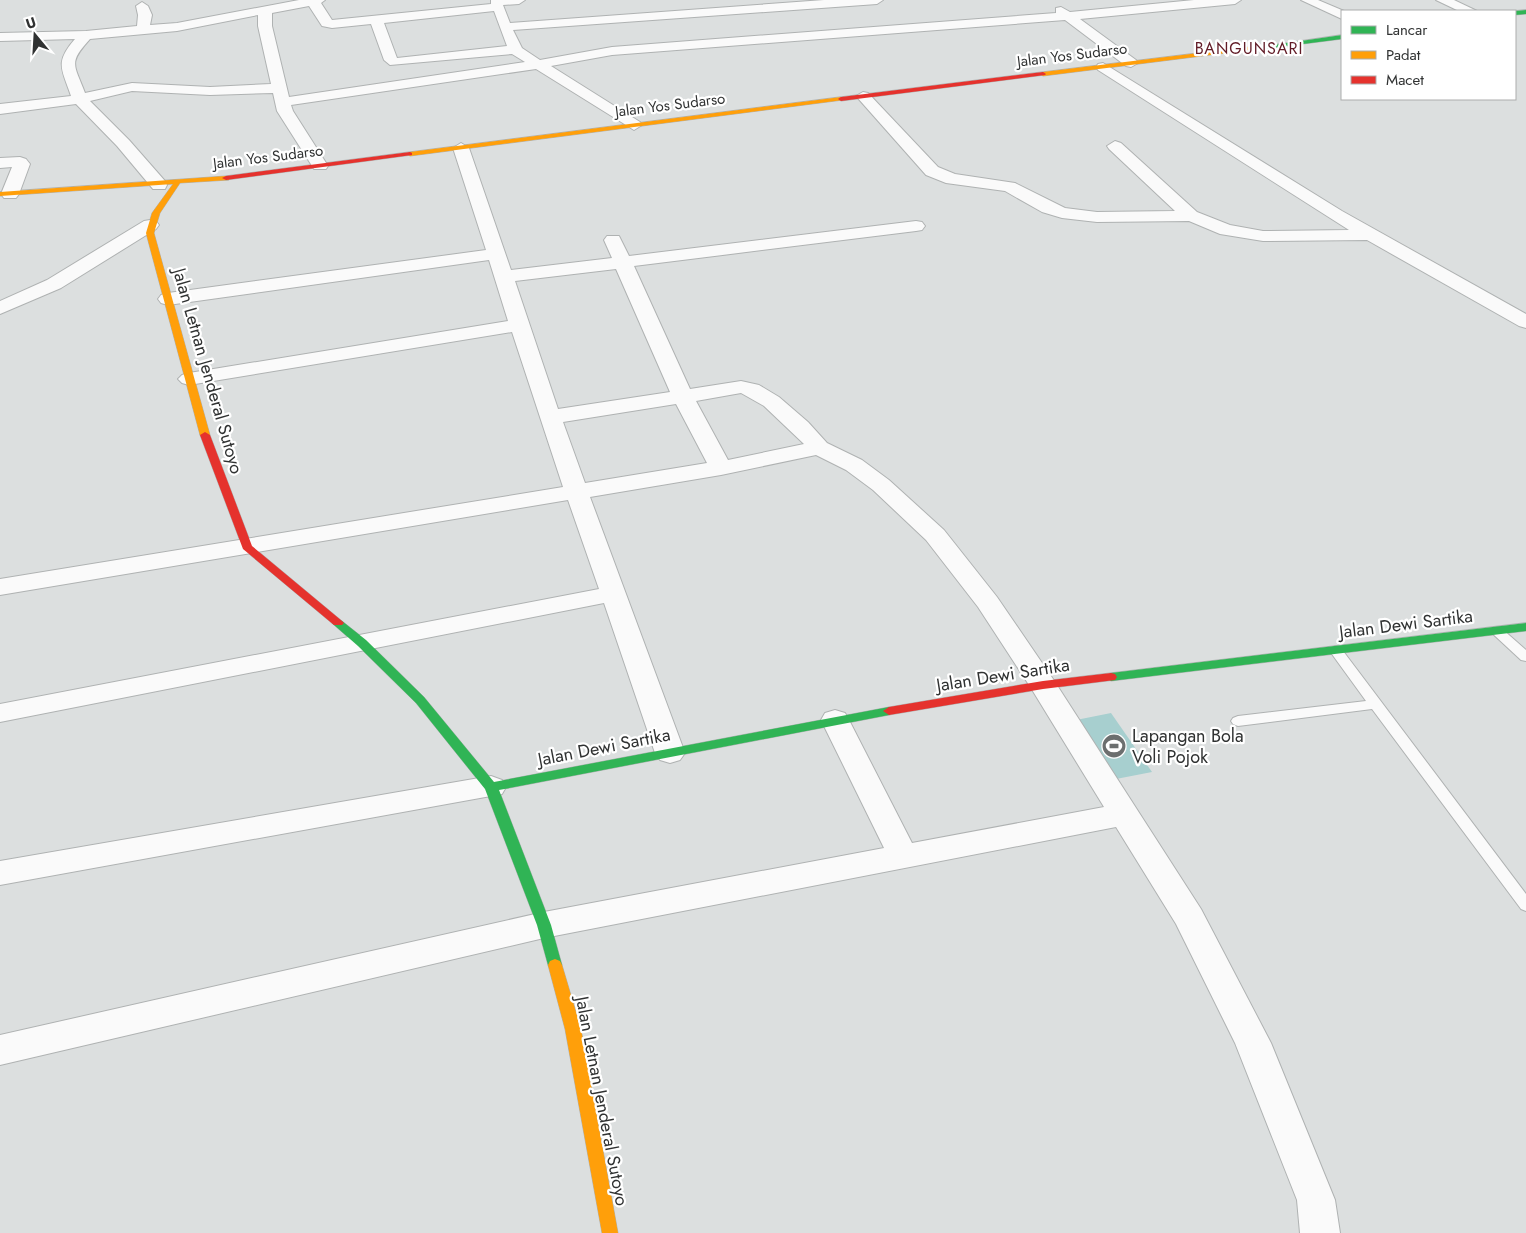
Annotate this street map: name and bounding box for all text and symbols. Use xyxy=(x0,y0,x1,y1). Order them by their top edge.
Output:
north arrow xyxy=(10,10,60,60)
legend xyxy=(1341,10,1516,100)
text: U xyxy=(23,12,39,34)
text: Lancar xyxy=(1386,19,1428,41)
street label: Jalan Yos Sudarso xyxy=(1014,37,1128,73)
district label: BANGUNSARI xyxy=(1195,37,1303,60)
text: Padat xyxy=(1386,44,1421,66)
text: Macet xyxy=(1386,69,1424,91)
street label: Jalan Yos Sudarso xyxy=(612,87,726,123)
street label: Jalan Yos Sudarso xyxy=(210,139,324,175)
street label: Jalan Letnan Jenderal Sutoyo xyxy=(166,263,250,477)
street label: Jalan Dewi Sartika xyxy=(1336,603,1474,645)
street label: Jalan Dewi Sartika xyxy=(933,652,1071,699)
street label: Jalan Dewi Sartika xyxy=(534,721,672,773)
place label: Lapangan Bola Voli Pojok xyxy=(1132,723,1244,770)
sports icon: Lapangan Bola Voli Pojok xyxy=(1101,733,1127,759)
street label: Jalan Letnan Jenderal Sutoyo xyxy=(569,992,635,1208)

